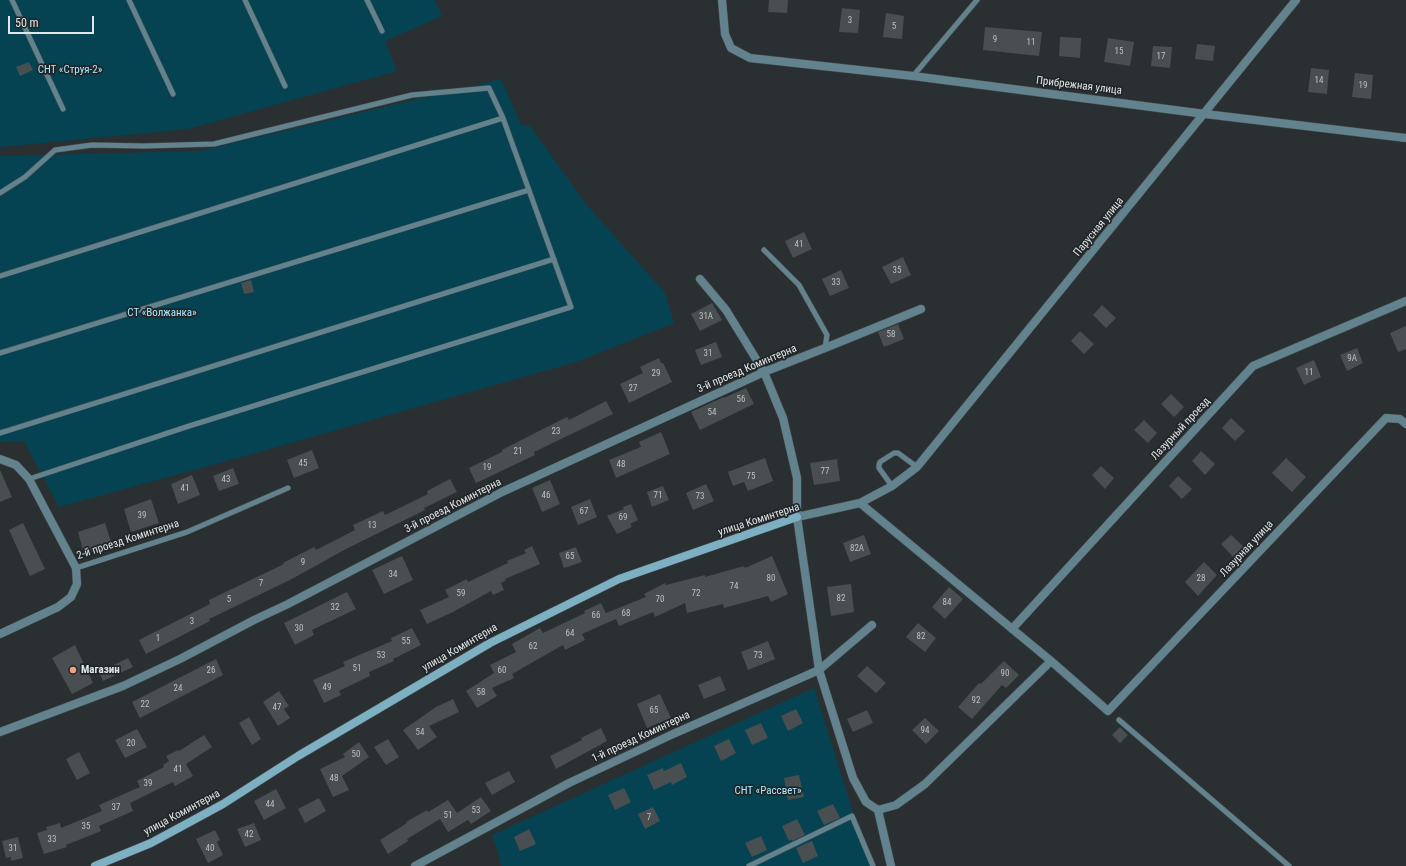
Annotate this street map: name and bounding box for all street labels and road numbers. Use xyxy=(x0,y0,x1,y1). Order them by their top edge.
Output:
street label: Прибрежная улица xyxy=(1035,74,1123,98)
street label: Парусная улица xyxy=(1071,195,1127,259)
street label: 3-й проезд Коминтерна xyxy=(695,342,799,396)
street label: Лазурный проезд xyxy=(1149,395,1213,463)
street label: 3-й проезд Коминтерна xyxy=(402,476,504,536)
street label: улица Коминтерна xyxy=(717,501,801,539)
street label: 2-й проезд Коминтерна xyxy=(75,517,181,563)
street label: Лазурная улица xyxy=(1218,518,1276,580)
street label: улица Коминтерна xyxy=(420,621,500,675)
street label: 1-й проезд Коминтерна xyxy=(590,708,692,766)
street label: улица Коминтерна xyxy=(142,787,222,839)

